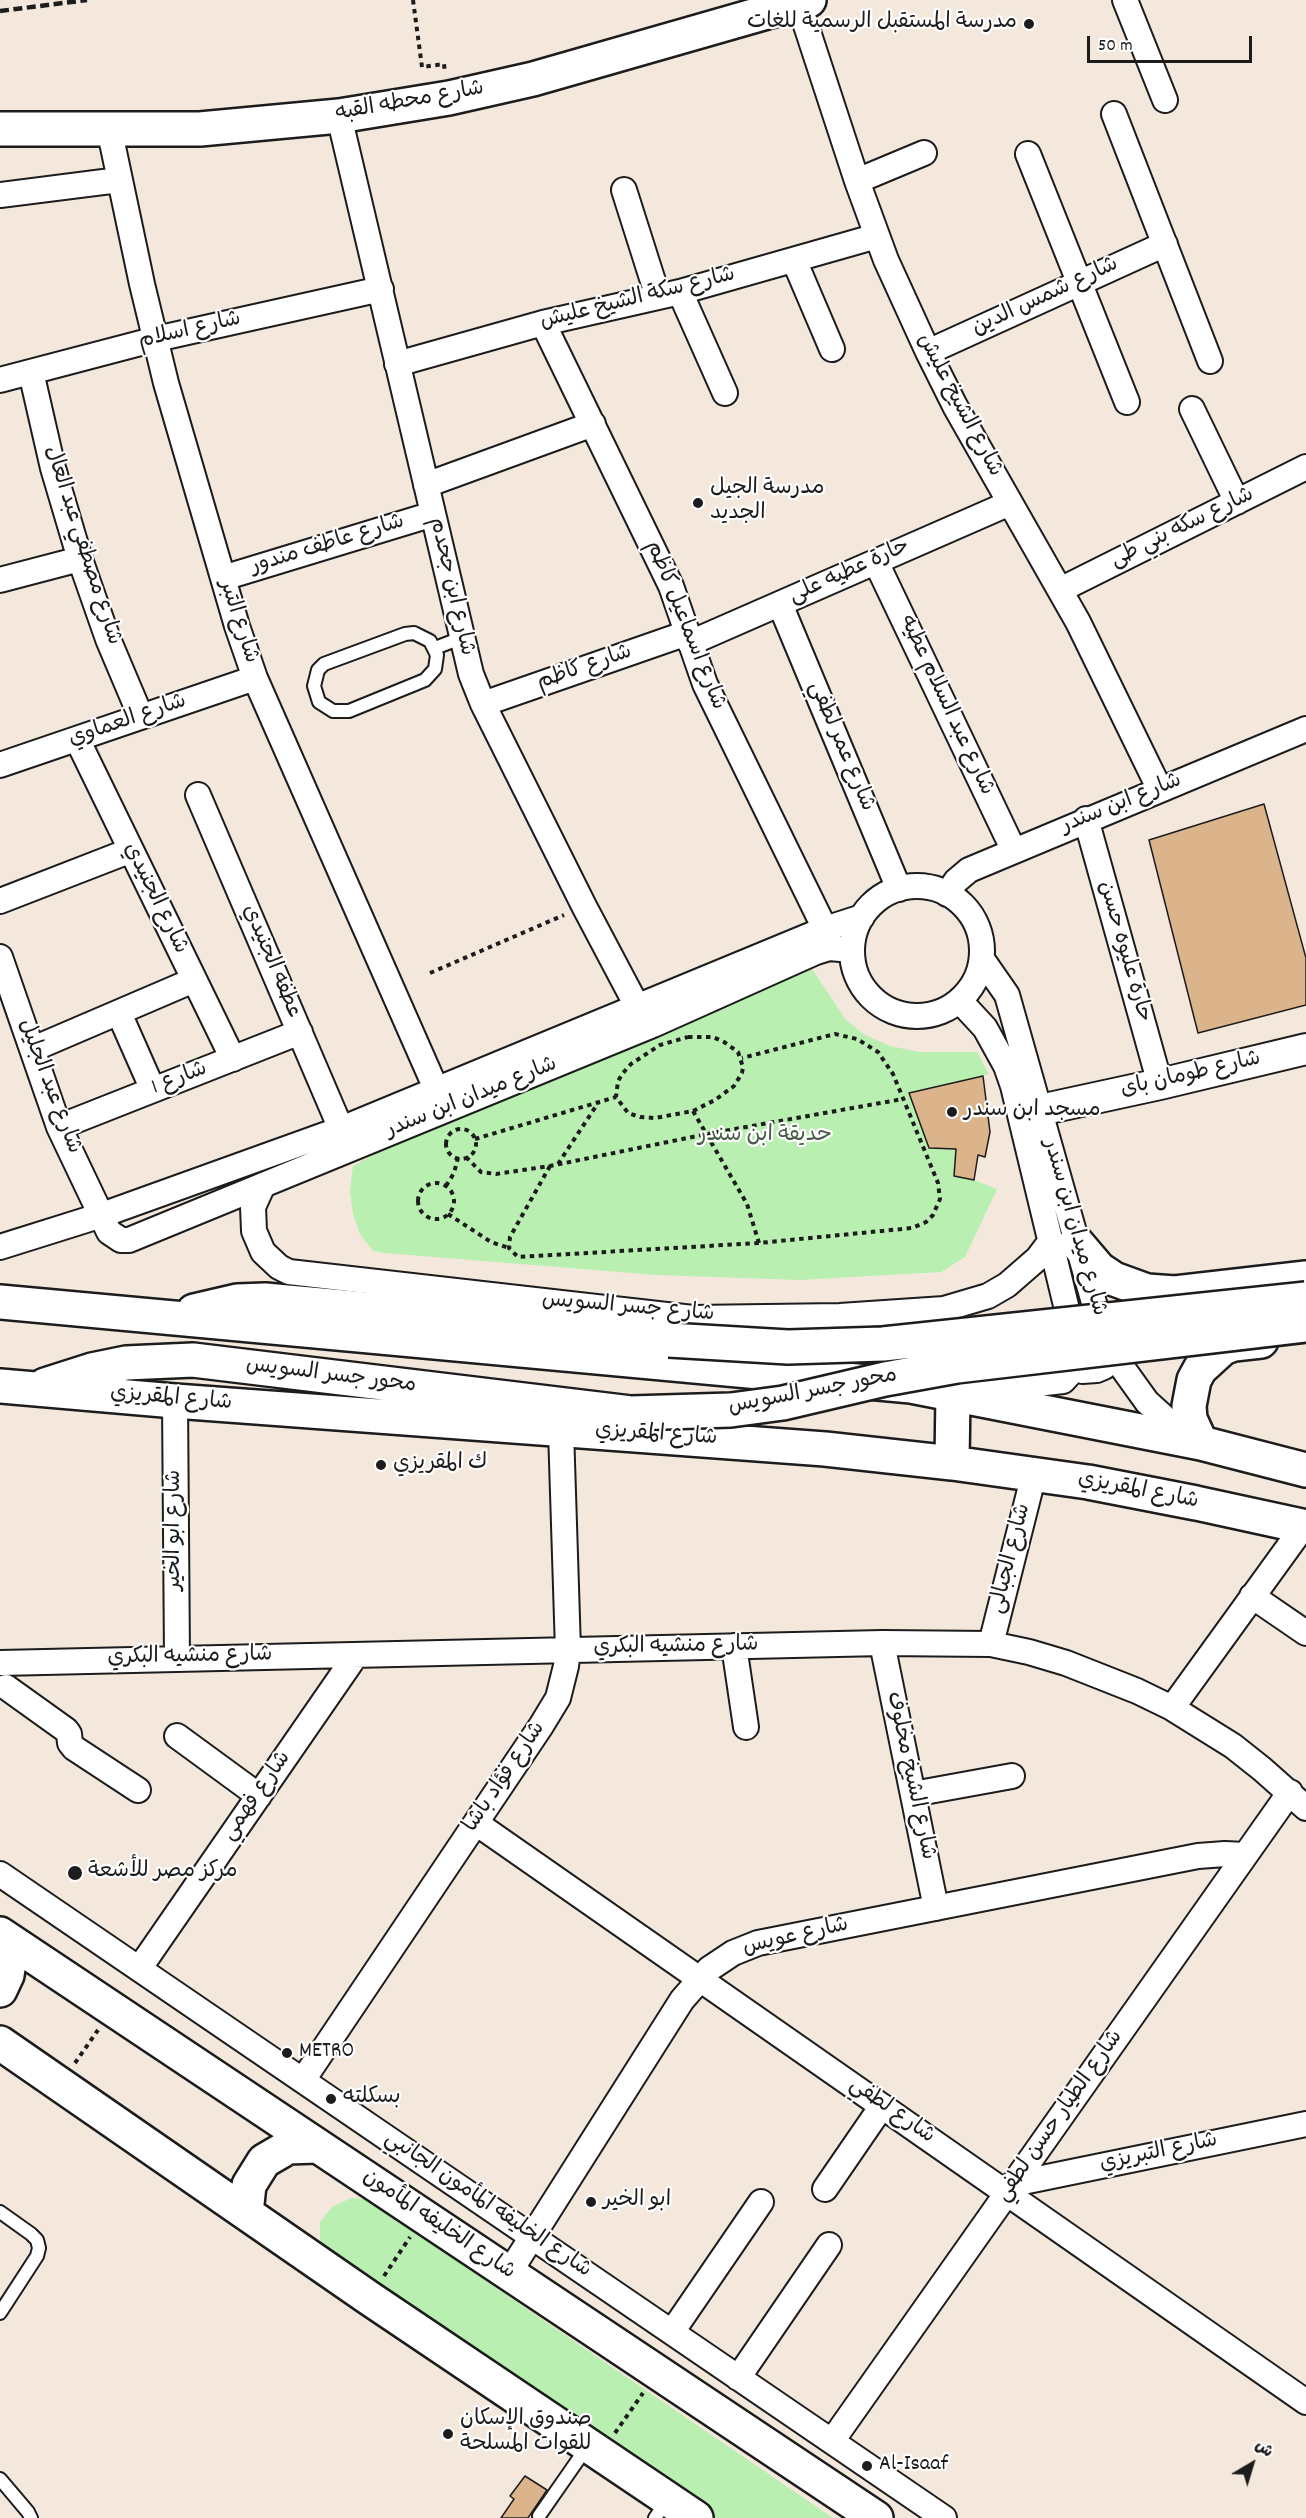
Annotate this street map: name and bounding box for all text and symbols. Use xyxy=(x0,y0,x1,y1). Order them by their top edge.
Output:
place label: مدرسة المستقبل الرسمية للغات xyxy=(747,11,1017,37)
marker: مدرسة المستقبل الرسمية للغات xyxy=(1022,17,1036,31)
scale bar xyxy=(1090,24,1255,62)
text: 50 m xyxy=(1098,34,1133,59)
street label: شارع محطه القبه xyxy=(334,77,486,129)
street label: شارع شمس الدين xyxy=(969,253,1123,343)
street label: شارع سكة الشيخ عليش xyxy=(538,263,738,337)
street label: شارع اسلام xyxy=(136,307,244,357)
street label: شارع الشيخ عليش xyxy=(909,330,1007,482)
street label: شارع مصطفي عبد العال xyxy=(36,443,126,649)
place label: مدرسة الجيل الجديد xyxy=(710,477,824,528)
street label: شارع سكه بني طى xyxy=(1107,483,1259,575)
marker: مدرسة الجيل الجديد xyxy=(691,496,705,510)
street label: شارع عاطف مندور xyxy=(248,510,408,582)
street label: شارع ابن جحدم xyxy=(421,515,479,659)
street label: حارة عطيه على xyxy=(786,535,914,611)
street label: شارع اسماعيل كاظم xyxy=(638,538,730,714)
street label: شارع التبر xyxy=(211,577,263,667)
street label: شارع عبد السلام عطيه xyxy=(892,612,998,800)
street label: شارع كاظم xyxy=(534,640,636,698)
street label: شارع عمر لطفي xyxy=(801,678,879,816)
street label: شارع العماوي xyxy=(66,690,190,754)
street label: شارع ابن سندر xyxy=(1058,769,1186,841)
street label: شارع الجنيدي xyxy=(116,839,192,959)
street label: حارة عليوه حسن xyxy=(1090,879,1156,1025)
street label: عطفه الجنيدي xyxy=(234,901,306,1023)
street label: شارع عبد الجليل xyxy=(10,1016,86,1158)
street label: شارع طومان باى xyxy=(1118,1047,1264,1105)
street label: شارع ميدان ابن سندر xyxy=(382,1053,562,1145)
street label: شارع 1 xyxy=(148,1057,212,1103)
place label: مسجد ابن سندر xyxy=(964,1099,1101,1125)
marker: مسجد ابن سندر xyxy=(945,1105,959,1119)
park label: حديقة ابن سندر xyxy=(698,1124,832,1150)
street label: شارع ميدان ابن سندر xyxy=(1035,1137,1111,1319)
street label: شارع جسر السويس xyxy=(541,1288,715,1330)
street label: محور جسر السويس xyxy=(244,1353,418,1401)
street label: محور جسر السويس xyxy=(726,1364,900,1422)
street label: شارع المقريزي xyxy=(109,1382,233,1418)
street label: شارع المقريزي xyxy=(594,1419,718,1453)
place label: ك المقريزي xyxy=(393,1452,487,1478)
marker: ك المقريزي xyxy=(374,1458,388,1472)
street label: شارع المقريزي xyxy=(1075,1467,1201,1517)
street label: شارع ابو الخير xyxy=(163,1470,189,1590)
street label: شارع الجبالى xyxy=(986,1501,1038,1617)
street label: شارع منشيه البكري xyxy=(593,1633,759,1663)
street label: شارع منشيه البكري xyxy=(107,1643,273,1673)
street label: شارع الشيخ مخلوف xyxy=(878,1690,940,1862)
street label: شارع فؤاد باشا xyxy=(459,1717,553,1839)
street label: شارع فهمي xyxy=(218,1747,298,1847)
place label: مركز مصر للأشعة xyxy=(88,1860,238,1886)
marker: مركز مصر للأشعة xyxy=(66,1864,84,1882)
street label: شارع عويس xyxy=(741,1913,851,1963)
street label: شارع الطيار حسن لطفي xyxy=(992,2026,1130,2208)
place label: METRO xyxy=(299,2040,354,2066)
marker: METRO xyxy=(280,2046,294,2060)
street label: شارع لطفي xyxy=(843,2073,939,2151)
place label: بسكلته xyxy=(343,2086,401,2112)
marker: بسكلته xyxy=(324,2092,338,2106)
street label: شارع الخليفه المأمون الجانبي xyxy=(379,2127,595,2285)
street label: شارع التبريزي xyxy=(1098,2129,1220,2179)
street label: شارع الخليفه المأمون xyxy=(357,2165,519,2287)
place label: ابو الخير xyxy=(603,2189,671,2215)
marker: ابو الخير xyxy=(584,2195,598,2209)
place label: صندوق الإسكان للقوات المسلحة xyxy=(460,2408,592,2460)
marker: صندوق الإسكان للقوات المسلحة xyxy=(441,2427,455,2441)
north arrow xyxy=(1222,2434,1282,2494)
text: ش xyxy=(1249,2435,1277,2464)
place label: Al-Isaaf xyxy=(879,2453,948,2479)
marker: Al-Isaaf xyxy=(860,2459,874,2473)

